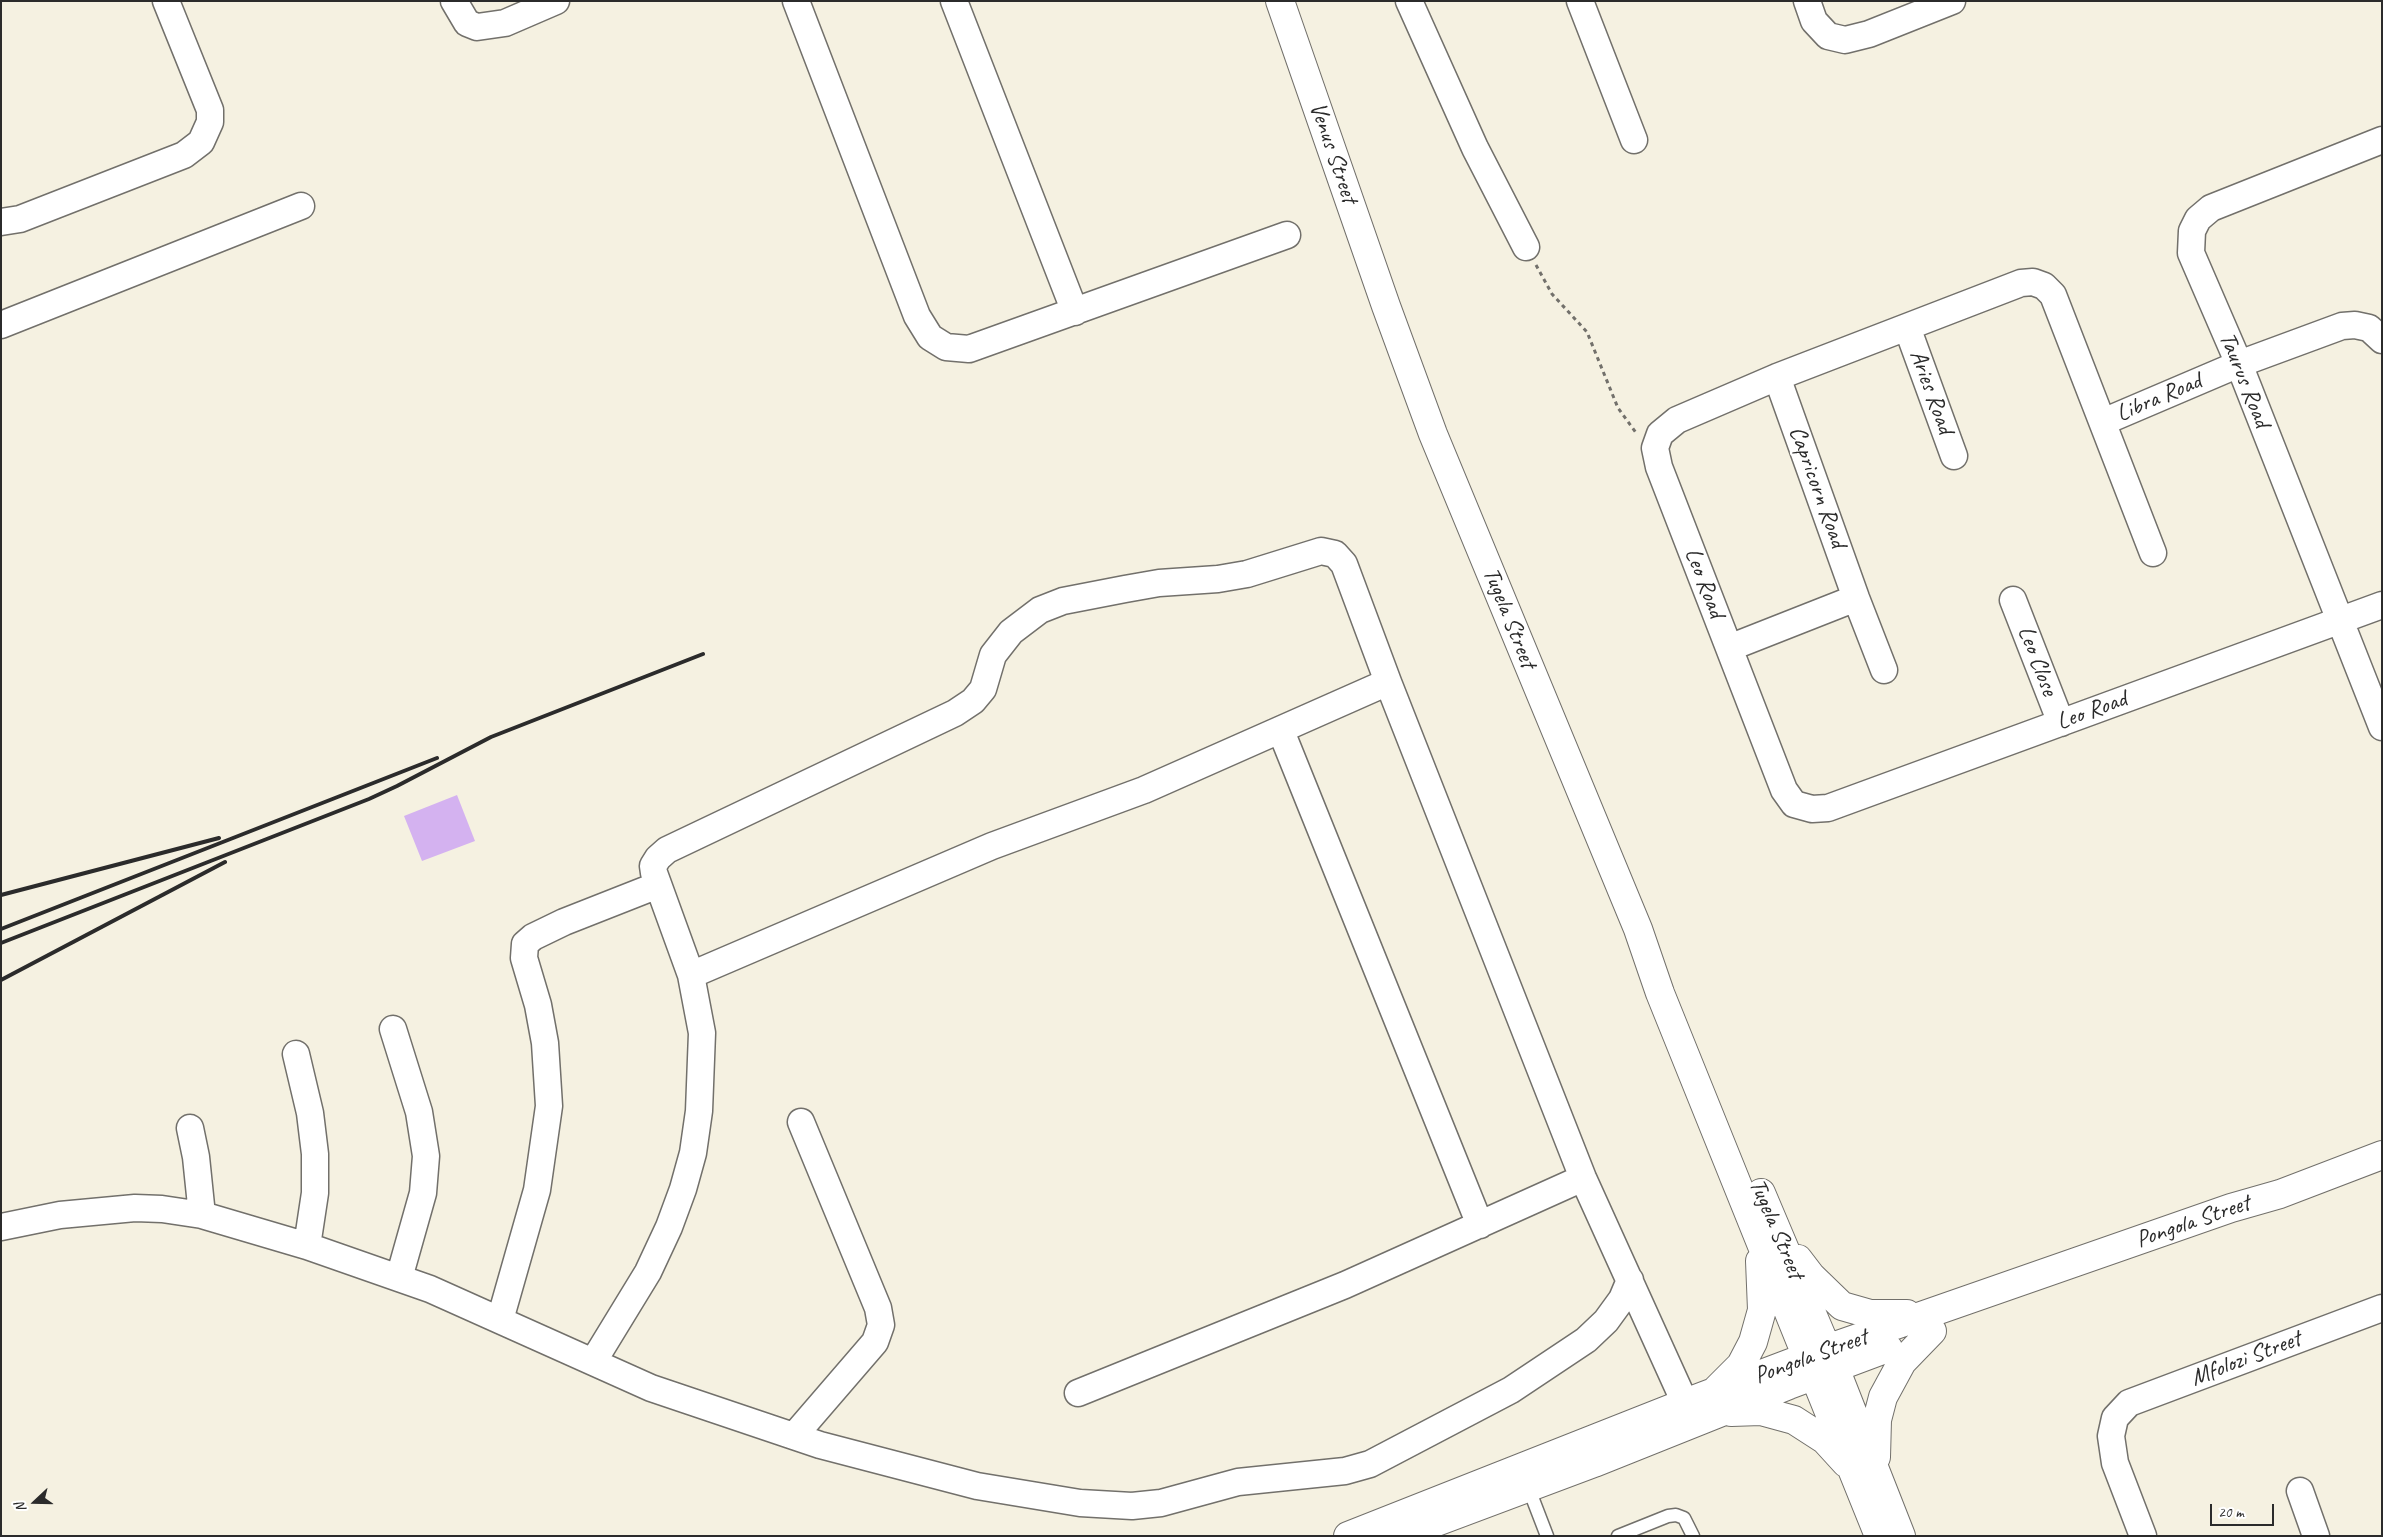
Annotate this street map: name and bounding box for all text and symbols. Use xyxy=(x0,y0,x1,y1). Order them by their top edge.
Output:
street label: Venus Street xyxy=(1302,99,1364,207)
street label: Taurus Road xyxy=(2212,328,2276,432)
street label: Aries Road xyxy=(1903,346,1959,438)
street label: Libra Road xyxy=(2112,367,2206,429)
street label: Capricorn Road xyxy=(1782,422,1852,552)
street label: Leo Road xyxy=(1678,544,1730,622)
street label: Tugela Street xyxy=(1476,563,1542,673)
street label: Leo Close xyxy=(2011,622,2063,700)
street label: Leo Road xyxy=(2053,685,2131,737)
street label: Tugela Street xyxy=(1742,1175,1810,1283)
street label: Pongola Street xyxy=(2132,1189,2254,1255)
street label: Pongola Street xyxy=(1750,1323,1872,1391)
street label: Mfolozi Street xyxy=(2187,1325,2305,1393)
north arrow xyxy=(10,1477,60,1527)
scale bar xyxy=(2213,1494,2277,1526)
text: N xyxy=(11,1500,30,1515)
text: 20 m xyxy=(2218,1503,2244,1522)

